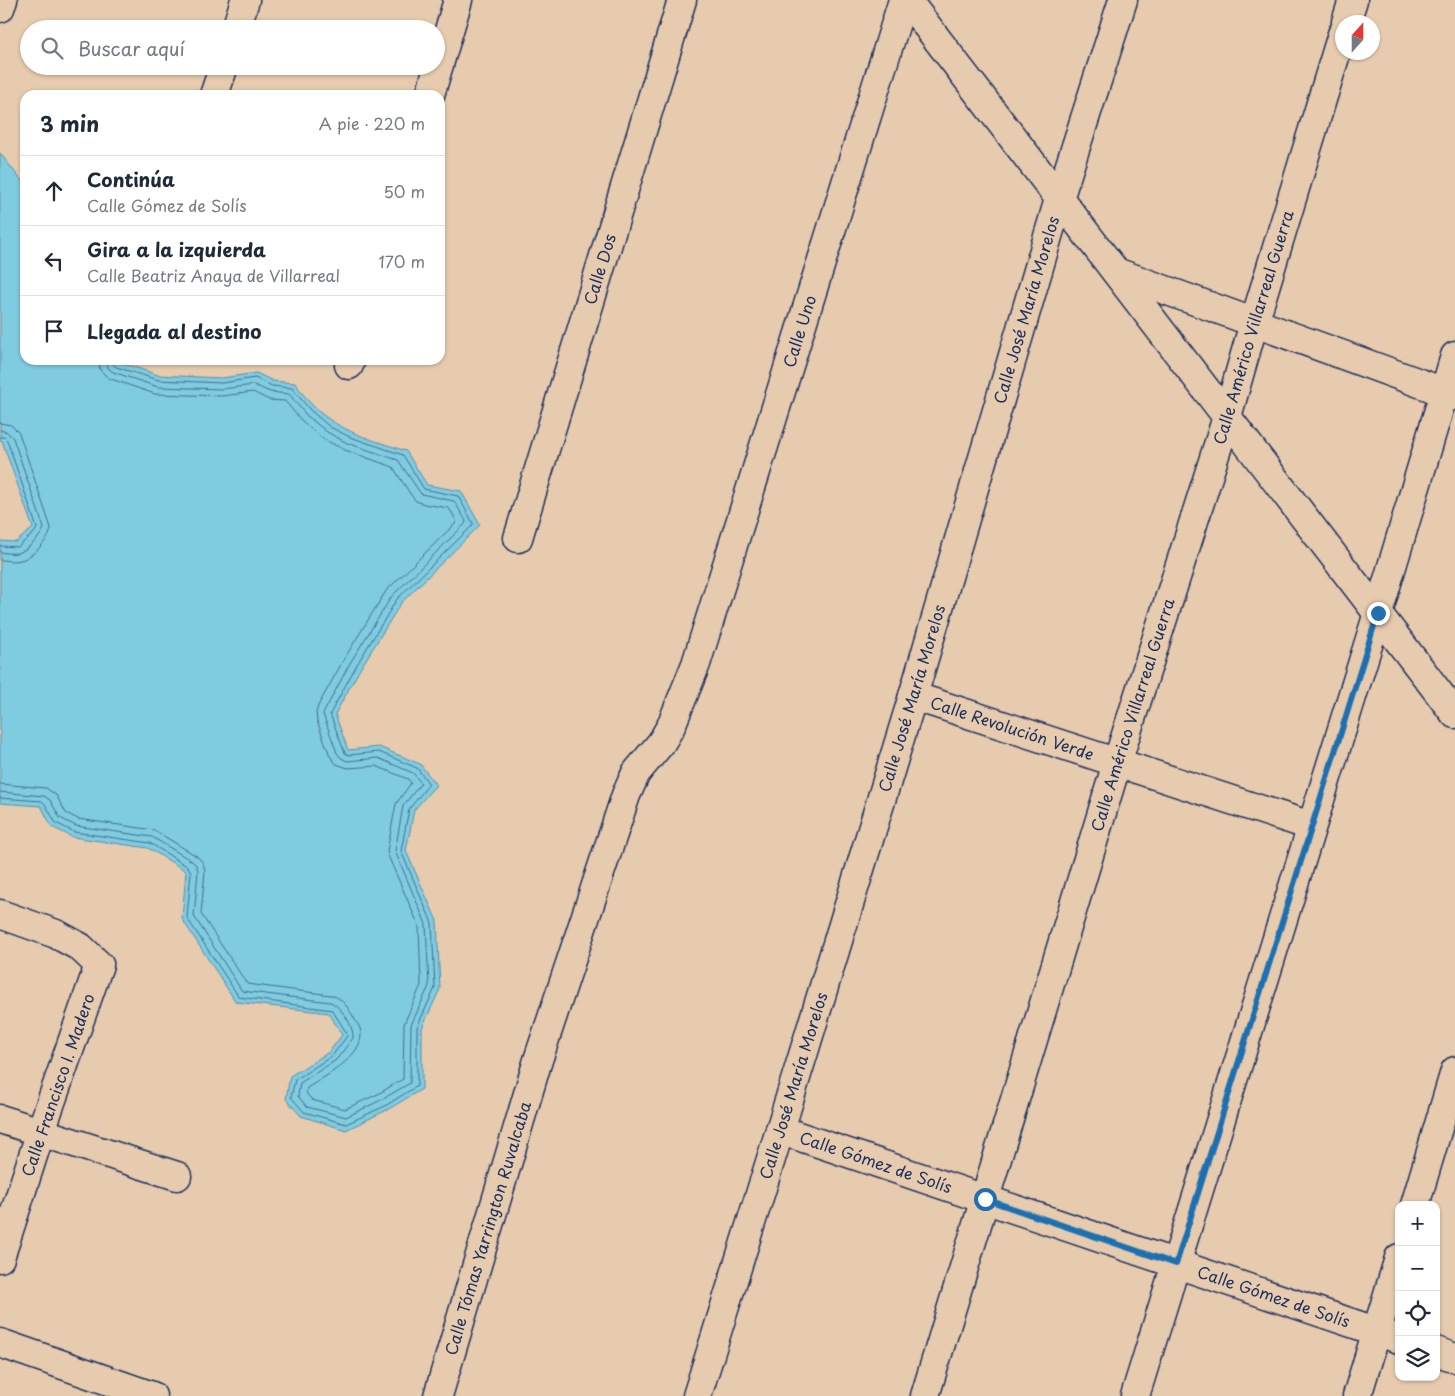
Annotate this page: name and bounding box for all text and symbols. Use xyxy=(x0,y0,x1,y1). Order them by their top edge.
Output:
north arrow xyxy=(1335,15,1380,60)
search box xyxy=(20,20,445,75)
icon: search xyxy=(38,34,66,62)
text: Buscar aquí xyxy=(78,34,185,62)
text: 3 min xyxy=(40,107,99,139)
text: A pie · 220 m xyxy=(319,111,425,135)
text: Continúa xyxy=(87,165,175,193)
icon: ahead xyxy=(40,177,68,205)
text: 50 m xyxy=(384,179,425,203)
text: Calle Gómez de Solís xyxy=(87,193,247,217)
street label: Calle Américo Villarreal Guerra xyxy=(1206,207,1299,447)
street label: Calle José María Morelos xyxy=(987,213,1064,406)
street label: Calle Dos xyxy=(577,231,621,307)
text: Gira a la izquierda xyxy=(87,235,266,263)
icon: left xyxy=(40,247,68,275)
text: 170 m xyxy=(379,249,425,273)
text: Calle Beatriz Anaya de Villarreal xyxy=(87,263,340,287)
street label: Calle Uno xyxy=(776,292,821,370)
icon: arrive xyxy=(40,317,68,345)
text: Llegada al destino xyxy=(87,317,261,345)
street label: Calle Américo Villarreal Guerra xyxy=(1084,595,1180,834)
street label: Calle José María Morelos xyxy=(871,601,950,795)
route end xyxy=(1367,602,1390,625)
street label: Calle Revolución Verde xyxy=(927,689,1097,765)
street label: Calle José María Morelos xyxy=(752,989,833,1182)
street label: Calle Francisco I. Madero xyxy=(14,990,100,1179)
street label: Calle Tómas Yarrington Ruvalcaba xyxy=(438,1098,536,1358)
street label: Calle Gómez de Solís xyxy=(797,1124,955,1198)
route start xyxy=(974,1188,997,1211)
map controls xyxy=(1395,1201,1440,1381)
button: + xyxy=(1395,1201,1440,1246)
button: − xyxy=(1395,1246,1440,1291)
street label: Calle Gómez de Solís xyxy=(1194,1259,1353,1333)
button: locate xyxy=(1395,1291,1440,1336)
button: layers xyxy=(1395,1336,1440,1381)

